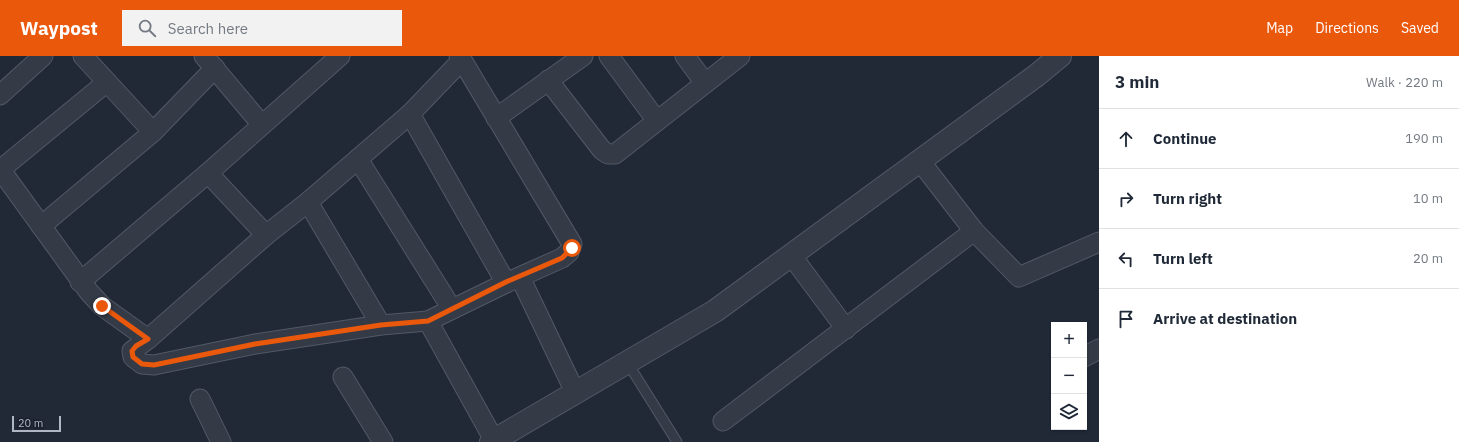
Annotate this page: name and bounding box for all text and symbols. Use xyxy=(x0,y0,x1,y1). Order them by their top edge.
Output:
search box xyxy=(122,10,402,46)
text: Waypost xyxy=(20,16,98,40)
icon: search xyxy=(136,17,158,39)
text: Search here xyxy=(168,19,248,38)
text: Map xyxy=(1266,19,1293,37)
text: Directions xyxy=(1315,19,1379,37)
text: Saved xyxy=(1401,19,1439,37)
text: 3 min xyxy=(1115,71,1159,93)
text: Walk · 220 m xyxy=(1366,74,1443,91)
icon: ahead xyxy=(1115,128,1137,150)
text: Continue xyxy=(1153,129,1217,148)
text: 190 m xyxy=(1405,130,1443,147)
icon: right xyxy=(1115,188,1137,210)
text: Turn right xyxy=(1153,189,1222,208)
text: 10 m xyxy=(1413,190,1443,207)
route start xyxy=(563,239,581,257)
icon: left xyxy=(1115,248,1137,270)
text: Turn left xyxy=(1153,249,1213,268)
text: 20 m xyxy=(1413,250,1443,267)
route end xyxy=(93,297,111,315)
icon: arrive xyxy=(1115,308,1137,330)
text: Arrive at destination xyxy=(1153,309,1297,328)
map controls xyxy=(1051,322,1087,430)
button: + xyxy=(1051,322,1087,358)
button: − xyxy=(1051,358,1087,394)
button: layers xyxy=(1051,394,1087,430)
scale bar xyxy=(12,414,61,433)
text: 20 m xyxy=(18,416,43,430)

